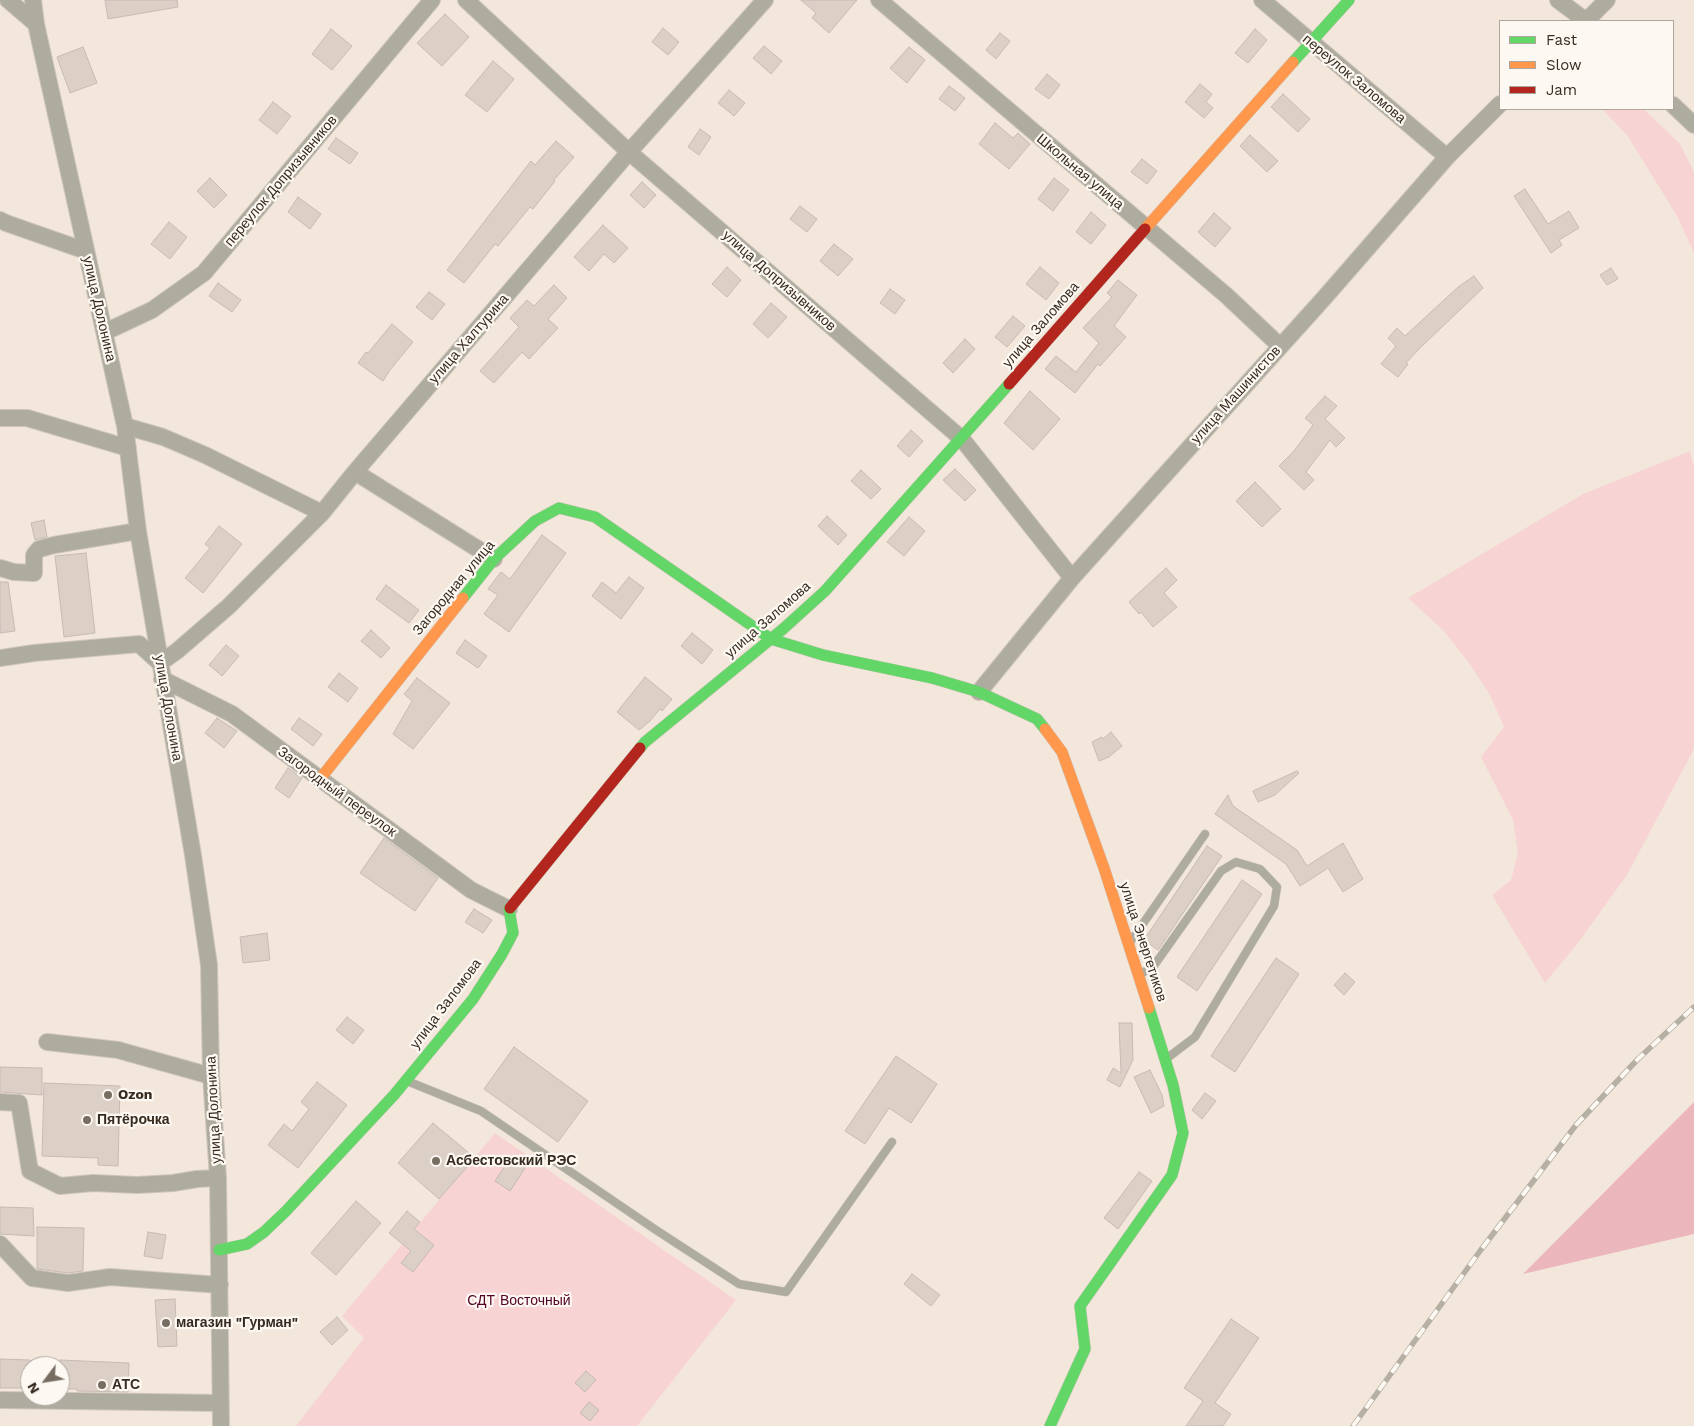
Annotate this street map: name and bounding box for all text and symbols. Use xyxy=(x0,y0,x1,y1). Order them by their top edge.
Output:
legend xyxy=(1499,20,1674,110)
street label: переулок Заломова xyxy=(1299,31,1409,127)
text: Fast xyxy=(1546,31,1577,49)
text: Slow xyxy=(1546,56,1582,74)
text: Jam xyxy=(1546,81,1577,99)
street label: переулок Допризывников xyxy=(221,112,341,250)
street label: Школьная улица xyxy=(1033,131,1127,213)
street label: улица Допризывников xyxy=(719,227,839,335)
street label: улица Долонина xyxy=(79,255,119,363)
street label: улица Заломова xyxy=(999,279,1083,371)
street label: улица Халтурина xyxy=(426,291,512,387)
street label: улица Машинистов xyxy=(1188,343,1284,447)
street label: Загородная улица xyxy=(409,537,499,639)
street label: улица Заломова xyxy=(722,578,814,662)
street label: улица Долонина xyxy=(150,654,186,762)
street label: Загородный переулок xyxy=(274,743,400,841)
street label: улица Энергетиков xyxy=(1116,880,1170,1004)
street label: улица Заломова xyxy=(407,956,485,1052)
street label: улица Долонина xyxy=(203,1056,225,1164)
place label: Ozon xyxy=(118,1087,153,1103)
marker: Ozon xyxy=(102,1089,114,1101)
place label: Пятёрочка xyxy=(97,1112,170,1128)
marker: Пятёрочка xyxy=(81,1114,93,1126)
place label: Асбестовский РЭС xyxy=(446,1153,576,1169)
marker: Асбестовский РЭС xyxy=(430,1155,442,1167)
park label: СДТ Восточный xyxy=(467,1293,571,1309)
place label: магазин "Гурман" xyxy=(176,1315,298,1331)
marker: магазин "Гурман" xyxy=(160,1317,172,1329)
north arrow xyxy=(20,1356,70,1406)
place label: АТС xyxy=(112,1377,140,1393)
marker: АТС xyxy=(96,1379,108,1391)
text: N xyxy=(23,1380,43,1397)

